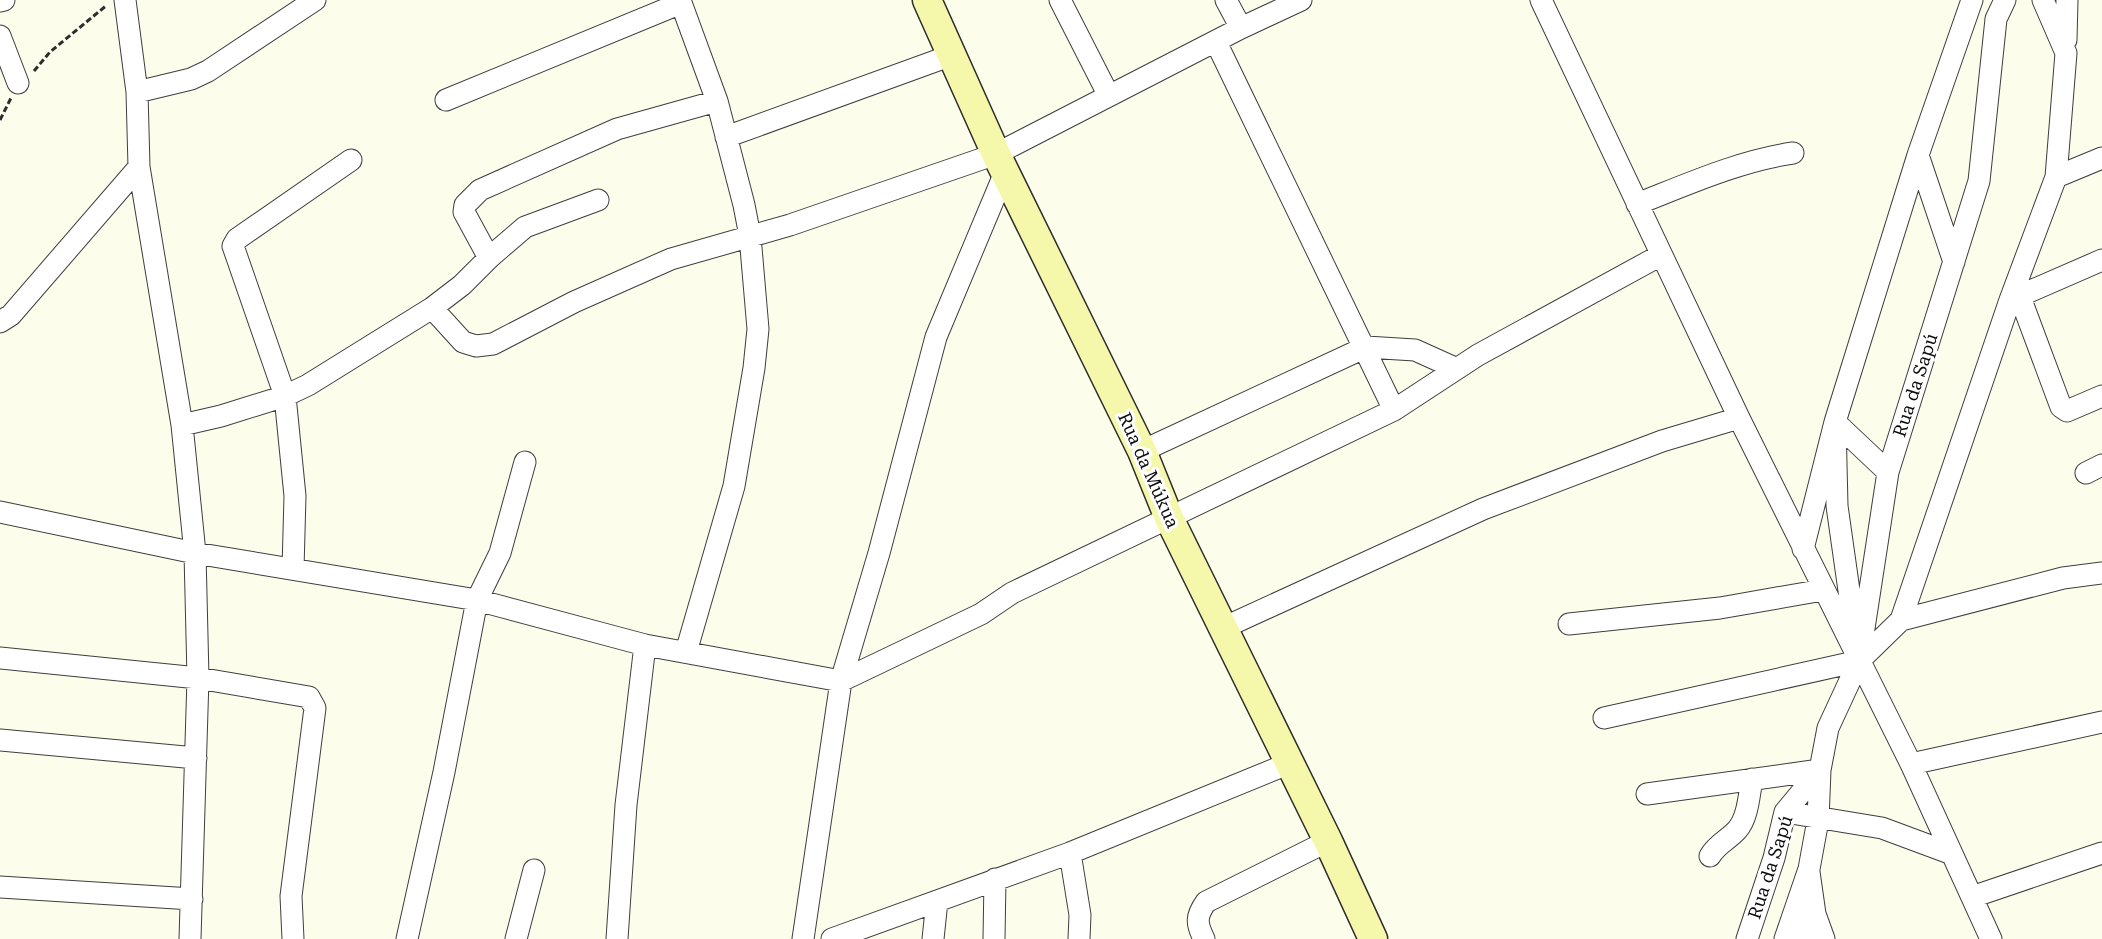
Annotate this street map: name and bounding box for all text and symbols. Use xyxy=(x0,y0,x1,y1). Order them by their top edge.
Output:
street label: Rua da Sapú xyxy=(1888,331,1942,439)
street label: Rua da Múkua xyxy=(1114,409,1184,531)
street label: Rua da Sapú xyxy=(1743,813,1797,921)

